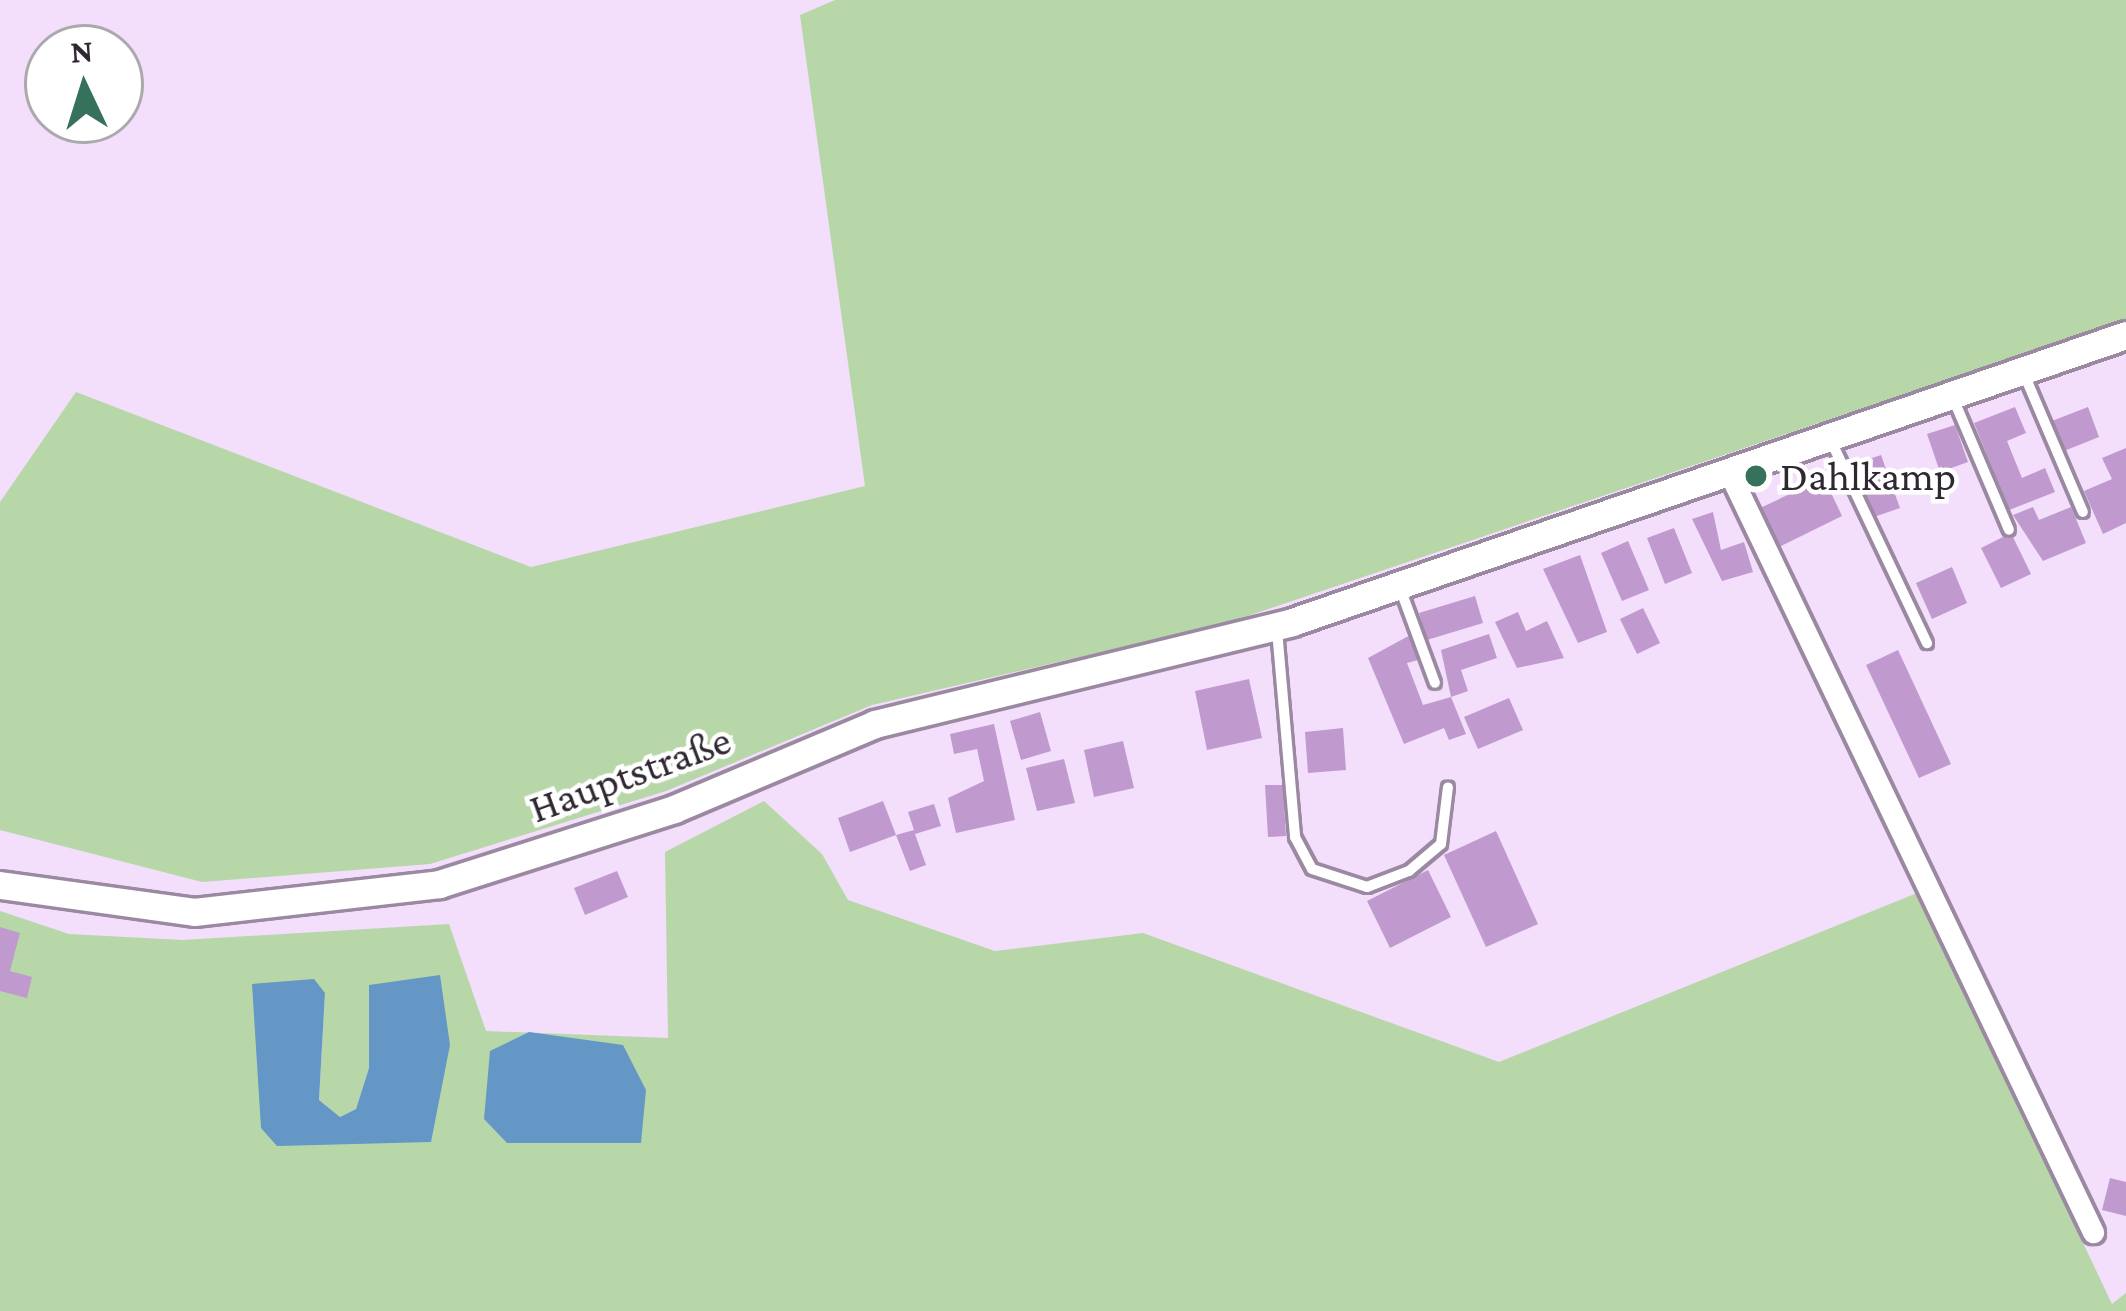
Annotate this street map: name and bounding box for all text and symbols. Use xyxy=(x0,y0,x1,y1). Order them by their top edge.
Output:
north arrow xyxy=(24,24,144,144)
text: N xyxy=(69,31,94,70)
place label: Dahlkamp xyxy=(1780,451,1956,501)
marker: Dahlkamp xyxy=(1743,463,1769,489)
street label: Hauptstraße xyxy=(522,714,738,834)

